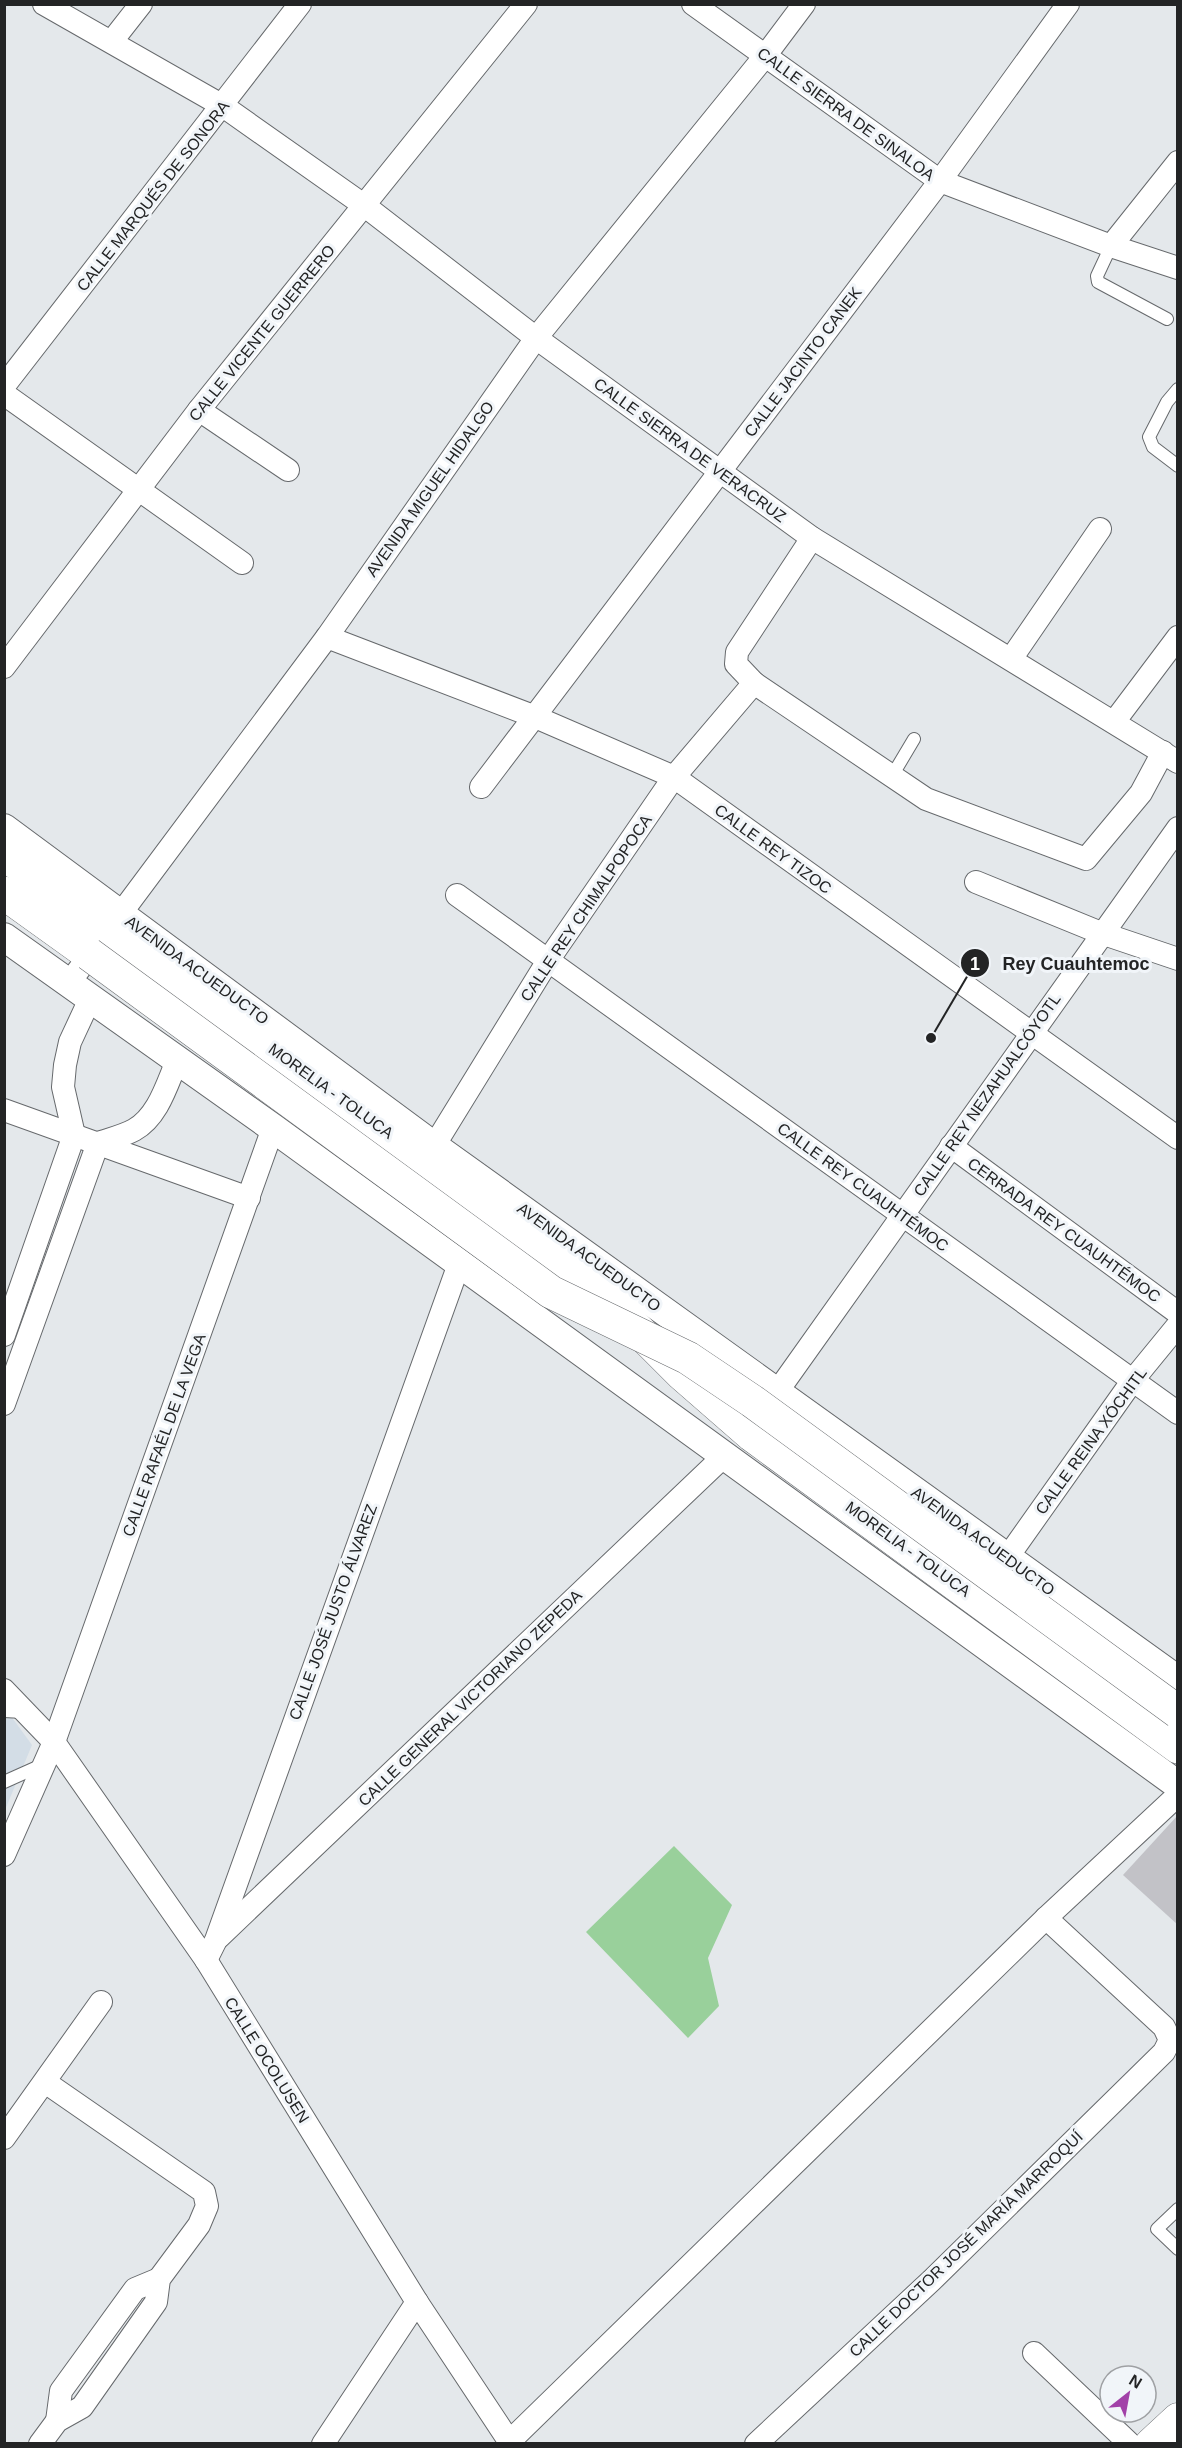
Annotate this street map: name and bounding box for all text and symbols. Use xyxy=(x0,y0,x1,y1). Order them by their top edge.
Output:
street label: CALLE SIERRA DE SINALOA xyxy=(754,44,938,184)
street label: CALLE MARQUÉS DE SONORA xyxy=(73,97,233,294)
street label: CALLE VICENTE GUERRERO xyxy=(186,242,338,424)
street label: CALLE JACINTO CANEK xyxy=(741,284,865,440)
street label: CALLE SIERRA DE VERACRUZ xyxy=(591,375,789,525)
street label: AVENIDA MIGUEL HIDALGO xyxy=(363,398,497,580)
street label: CALLE REY TIZOC xyxy=(711,801,835,897)
street label: CALLE REY CHIMALPOPOCA xyxy=(517,811,655,1004)
street label: AVENIDA ACUEDUCTO xyxy=(122,912,272,1028)
callout: Rey Cuauhtemoc xyxy=(960,945,1161,981)
text: 1 xyxy=(970,954,980,974)
text: Rey Cuauhtemoc xyxy=(1002,954,1150,974)
street label: CALLE REY NEZAHUALCÓYOTL xyxy=(909,990,1064,1200)
street label: MORELIA - TOLUCA xyxy=(265,1040,397,1142)
street label: CALLE REY CUAUHTÉMOC xyxy=(774,1119,952,1255)
street label: CERRADA REY CUAUHTÉMOC xyxy=(965,1154,1164,1306)
street label: AVENIDA ACUEDUCTO xyxy=(514,1199,664,1315)
street label: CALLE RAFAÉL DE LA VEGA xyxy=(118,1331,209,1539)
street label: CALLE REINA XÓCHITL xyxy=(1031,1364,1150,1518)
street label: AVENIDA ACUEDUCTO xyxy=(908,1483,1058,1599)
street label: MORELIA - TOLUCA xyxy=(842,1498,974,1600)
street label: CALLE JOSÉ JUSTO ÁLVAREZ xyxy=(285,1501,380,1722)
street label: CALLE GENERAL VICTORIANO ZEPEDA xyxy=(355,1586,585,1809)
street label: CALLE OCOLUSEN xyxy=(221,1994,313,2126)
street label: CALLE DOCTOR JOSÉ MARÍA MARROQUÍ xyxy=(845,2127,1086,2360)
north arrow xyxy=(1098,2364,1158,2424)
text: N xyxy=(1126,2371,1145,2392)

